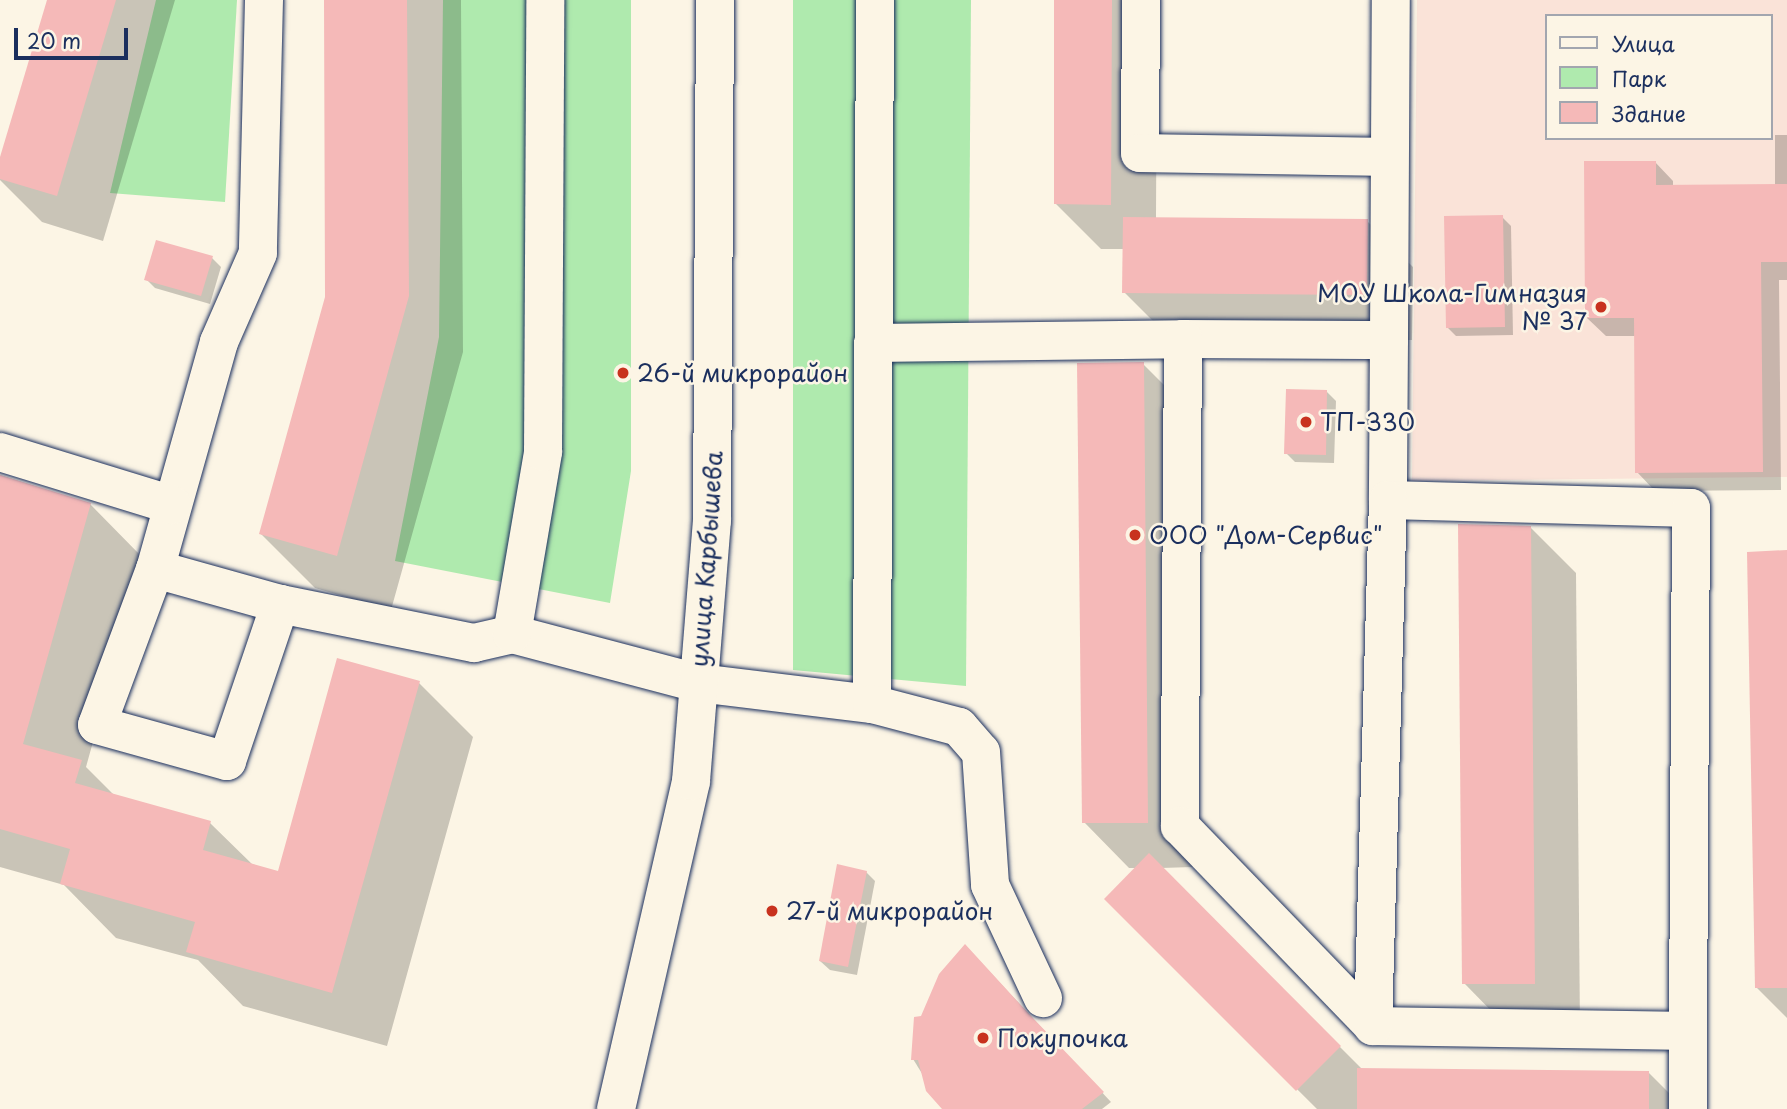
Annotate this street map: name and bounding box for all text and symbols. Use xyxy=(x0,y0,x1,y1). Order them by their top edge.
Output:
scale bar xyxy=(18,14,131,58)
legend xyxy=(1546,14,1773,140)
text: 20 m xyxy=(27,24,81,56)
text: Улица xyxy=(1612,27,1675,59)
text: Парк xyxy=(1612,62,1666,94)
text: Здание xyxy=(1612,97,1686,129)
place label: МОУ Школа-Гимназия № 37 xyxy=(1317,279,1587,335)
marker: МОУ Школа-Гимназия № 37 xyxy=(1593,299,1609,315)
place label: 26-й микрорайон xyxy=(637,359,849,387)
marker: 26-й микрорайон xyxy=(615,365,631,381)
place label: ТП-330 xyxy=(1320,408,1415,436)
marker: ТП-330 xyxy=(1298,414,1314,430)
street label: улица Карбышева xyxy=(684,450,728,668)
place label: ООО "Дом-Сервис" xyxy=(1149,521,1382,549)
marker: ООО "Дом-Сервис" xyxy=(1127,527,1143,543)
place label: 27-й микрорайон xyxy=(786,897,995,925)
marker: 27-й микрорайон xyxy=(764,903,780,919)
place label: Покупочка xyxy=(997,1024,1128,1052)
marker: Покупочка xyxy=(975,1030,991,1046)

